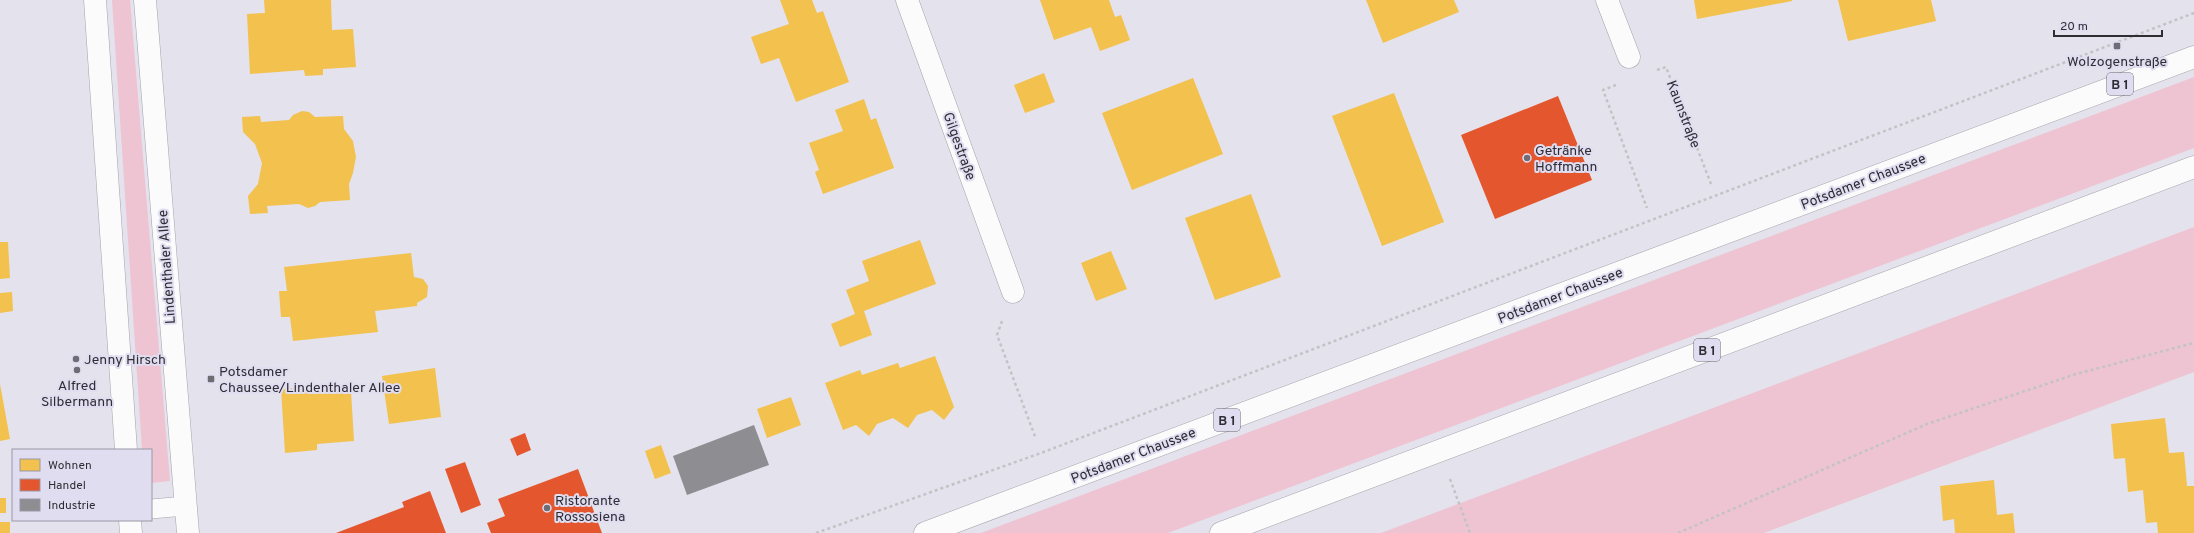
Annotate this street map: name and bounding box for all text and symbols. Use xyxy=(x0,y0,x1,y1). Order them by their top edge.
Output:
scale bar xyxy=(2054,12,2162,38)
text: 20 m xyxy=(2060,19,2088,35)
marker: Wolzogenstraße xyxy=(2112,41,2122,51)
place label: Wolzogenstraße xyxy=(2067,54,2167,71)
road number: B 1 xyxy=(2107,73,2133,95)
street label: Kaunstraße xyxy=(1662,78,1703,151)
street label: Gilgestraße xyxy=(938,110,979,183)
place label: Getränke Hoffmann xyxy=(1535,143,1598,176)
street label: Potsdamer Chaussee xyxy=(1799,151,1928,214)
marker: Getränke Hoffmann xyxy=(1522,153,1532,163)
street label: Lindenthaler Allee xyxy=(155,209,180,325)
street label: Potsdamer Chaussee xyxy=(1496,265,1625,328)
road number: B 1 xyxy=(1694,339,1720,361)
place label: Jenny Hirsch xyxy=(84,352,166,369)
marker: Jenny Hirsch xyxy=(71,354,81,364)
place label: Potsdamer Chaussee/Lindenthaler Allee xyxy=(219,364,400,397)
marker: Alfred Silbermann xyxy=(72,365,82,375)
marker: Potsdamer Chaussee/Lindenthaler Allee xyxy=(206,374,216,384)
place label: Alfred Silbermann xyxy=(41,378,113,411)
road number: B 1 xyxy=(1214,409,1240,431)
street label: Potsdamer Chaussee xyxy=(1069,425,1198,488)
legend xyxy=(12,449,152,521)
text: Wohnen xyxy=(48,458,92,474)
text: Handel xyxy=(48,478,86,494)
place label: Ristorante Rossosiena xyxy=(555,493,625,526)
text: Industrie xyxy=(48,498,96,514)
marker: Ristorante Rossosiena xyxy=(542,503,552,513)

